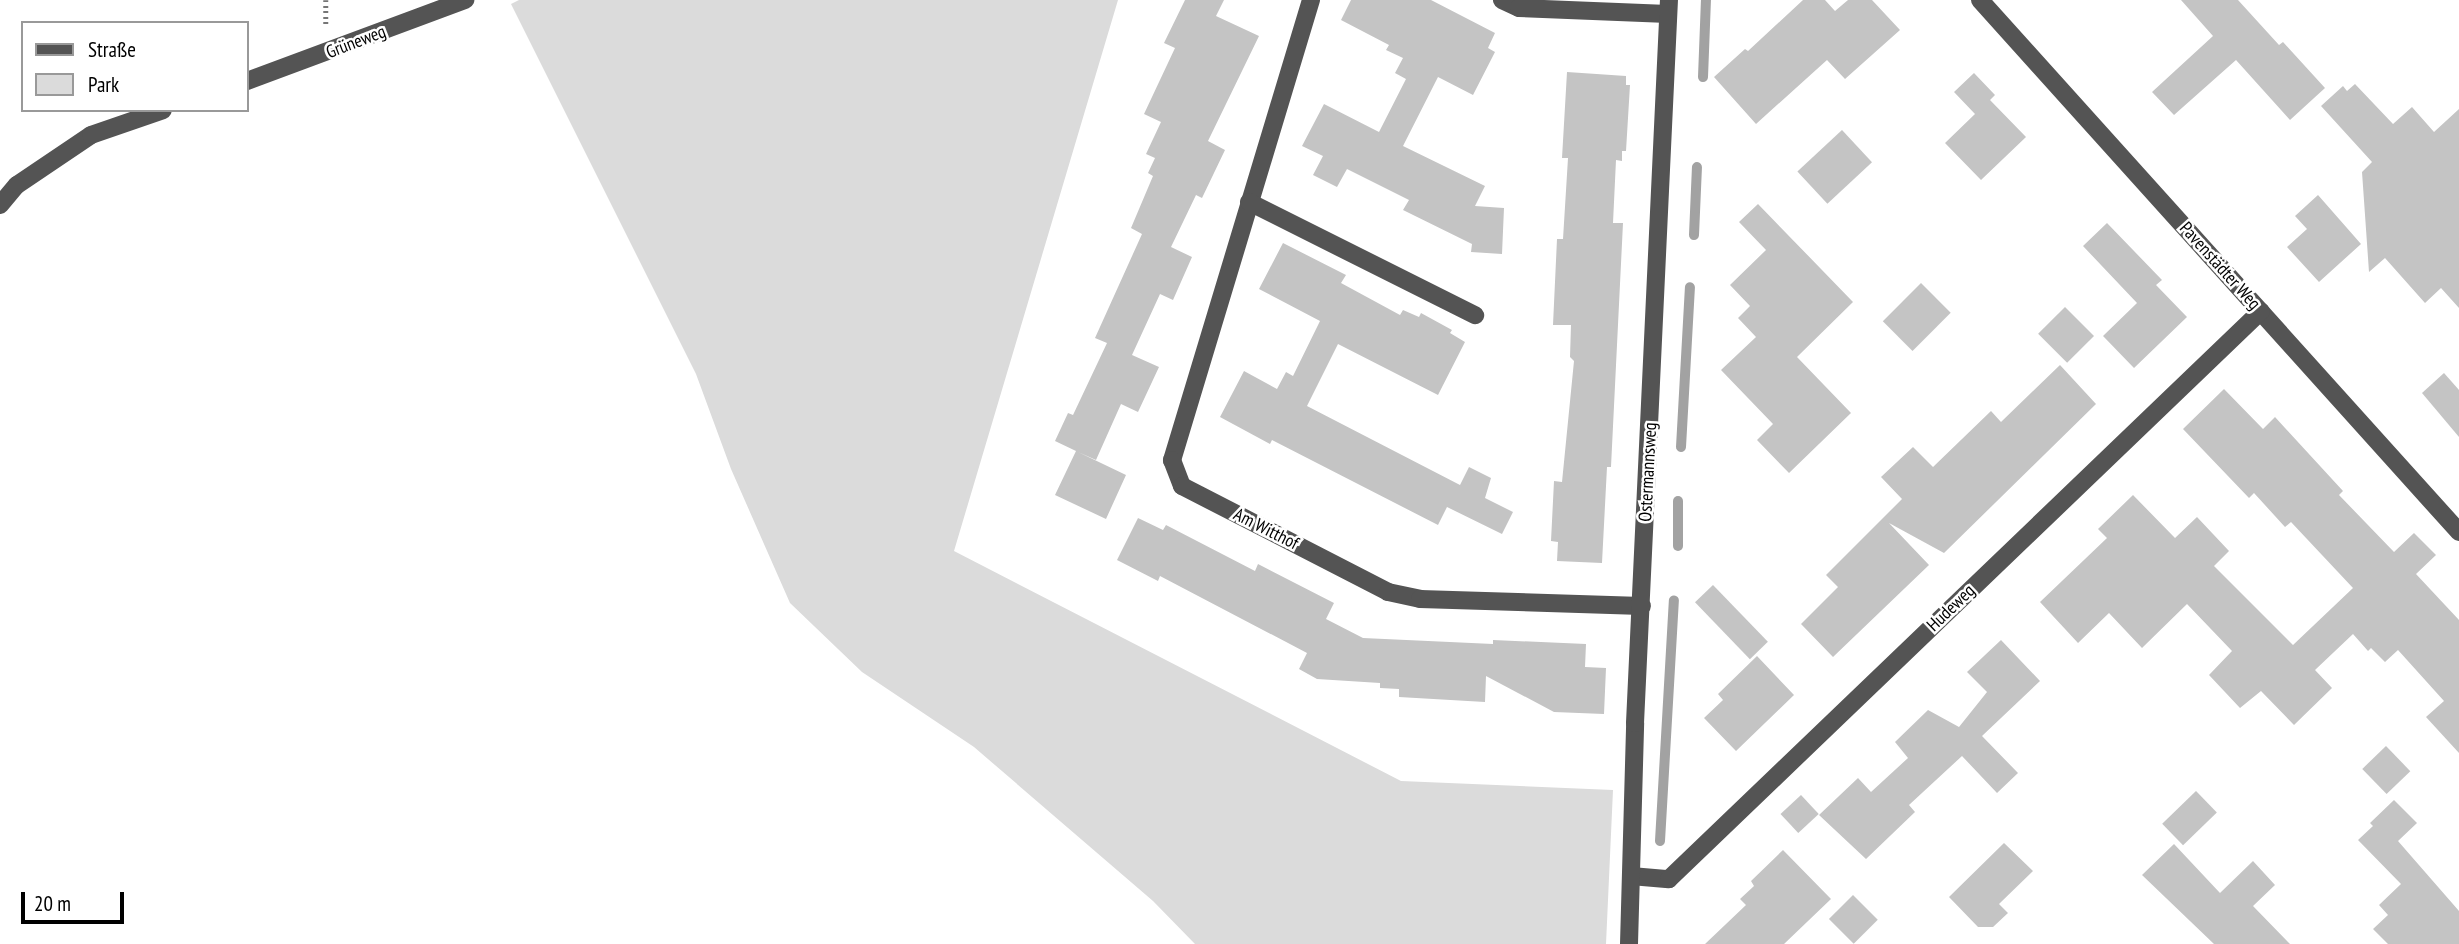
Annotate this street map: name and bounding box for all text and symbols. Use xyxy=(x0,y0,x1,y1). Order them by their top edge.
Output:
legend xyxy=(21,21,248,112)
street label: Grüneweg xyxy=(323,21,389,63)
text: Straße xyxy=(88,36,136,63)
text: Park xyxy=(88,71,119,98)
street label: Pavenstädter Weg xyxy=(2175,218,2265,314)
street label: Ostermannsweg xyxy=(1635,422,1661,522)
street label: Am Witthof xyxy=(1230,503,1302,555)
street label: Hudeweg xyxy=(1923,580,1979,636)
scale bar xyxy=(24,878,128,922)
text: 20 m xyxy=(34,890,71,917)

